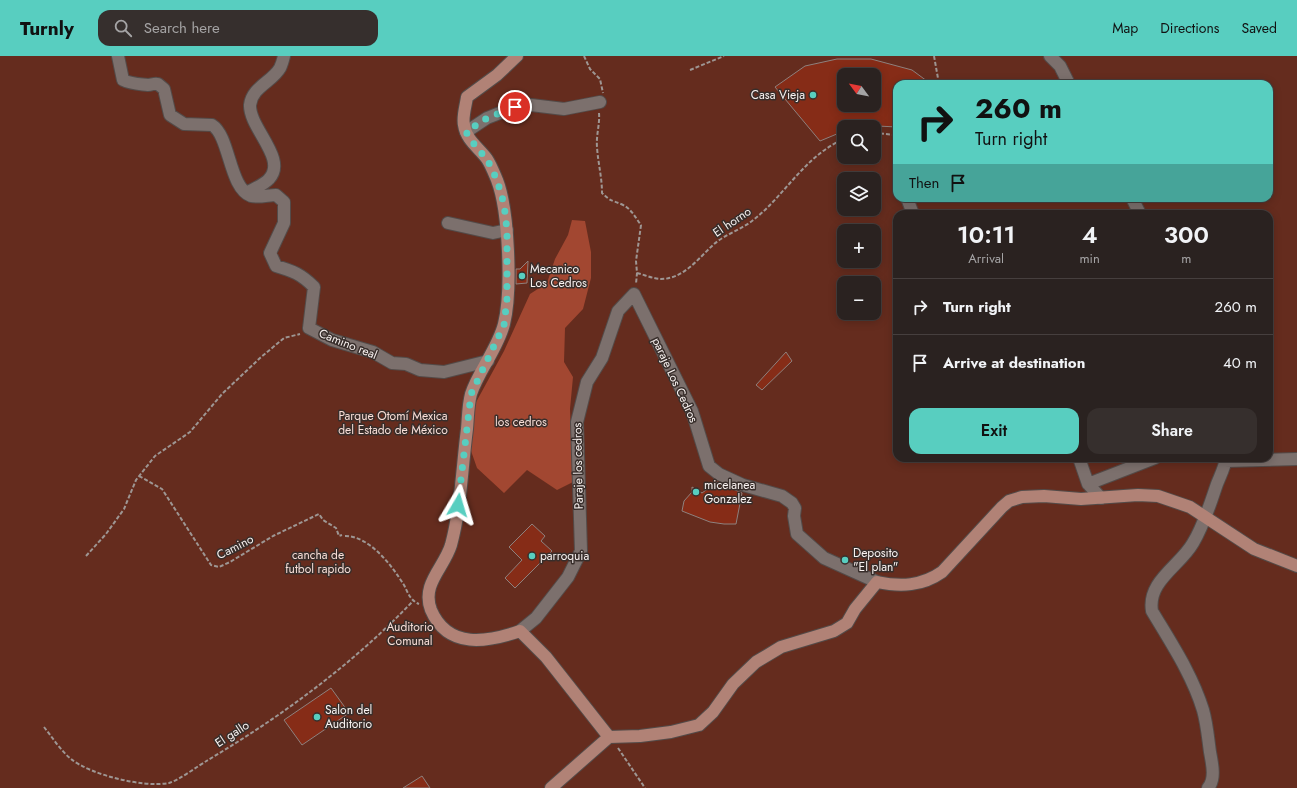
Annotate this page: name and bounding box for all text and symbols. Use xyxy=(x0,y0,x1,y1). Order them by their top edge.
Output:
search box xyxy=(98,10,378,46)
text: Turnly xyxy=(20,15,74,42)
icon: search xyxy=(112,17,134,39)
text: Search here xyxy=(144,17,220,39)
text: Map xyxy=(1112,18,1138,38)
text: Directions xyxy=(1160,18,1220,38)
text: Saved xyxy=(1242,18,1277,38)
north arrow xyxy=(837,68,881,112)
map controls xyxy=(837,68,881,320)
place label: Casa Vieja xyxy=(751,86,805,104)
text: 260 m xyxy=(975,88,1062,129)
pin xyxy=(498,90,532,124)
marker: Casa Vieja xyxy=(808,90,818,100)
icon: arrive xyxy=(504,96,526,118)
icon: right xyxy=(909,96,961,148)
button: search xyxy=(837,120,881,164)
text: Turn right xyxy=(975,126,1047,152)
button: layers xyxy=(837,172,881,216)
text: Then xyxy=(909,172,939,194)
icon: arrive xyxy=(947,172,969,194)
street label: El horno xyxy=(709,202,755,241)
text: 10:11 xyxy=(957,217,1015,252)
text: 4 xyxy=(1082,217,1098,252)
text: 300 xyxy=(1164,217,1209,252)
button: + xyxy=(837,224,881,268)
text: Arrival xyxy=(968,249,1004,268)
text: min xyxy=(1079,249,1100,268)
text: m xyxy=(1181,249,1191,268)
place label: Mecanico Los Cedros xyxy=(530,260,587,292)
marker: Mecanico Los Cedros xyxy=(517,271,527,281)
button: − xyxy=(837,276,881,320)
icon: right xyxy=(909,296,931,318)
text: Turn right xyxy=(943,296,1011,318)
text: 260 m xyxy=(1215,296,1257,318)
street label: Camino real xyxy=(316,324,380,364)
street label: paraje Los Cedros xyxy=(647,334,703,426)
icon: arrive xyxy=(909,352,931,374)
text: Arrive at destination xyxy=(943,352,1085,374)
text: 40 m xyxy=(1223,352,1257,374)
park label: Parque Otomí Mexica del Estado de México xyxy=(338,407,448,439)
button: Exit xyxy=(909,408,1079,454)
button: Share xyxy=(1087,408,1257,454)
park label: los cedros xyxy=(495,413,547,431)
street label: Paraje los cedros xyxy=(568,422,588,509)
place label: micelanea Gonzalez xyxy=(704,476,755,508)
position arrow xyxy=(437,484,479,526)
marker: micelanea Gonzalez xyxy=(691,487,701,497)
street label: Camino xyxy=(213,530,257,564)
place label: Deposito "El plan" xyxy=(853,544,899,576)
park label: cancha de futbol rapido xyxy=(285,546,351,578)
place label: parroquia xyxy=(540,547,589,565)
marker: parroquia xyxy=(527,551,537,561)
marker: Deposito "El plan" xyxy=(840,555,850,565)
park label: Auditorio Comunal xyxy=(386,618,434,650)
place label: Salon del Auditorio xyxy=(325,701,373,733)
marker: Salon del Auditorio xyxy=(312,712,322,722)
street label: El gallo xyxy=(211,716,253,752)

